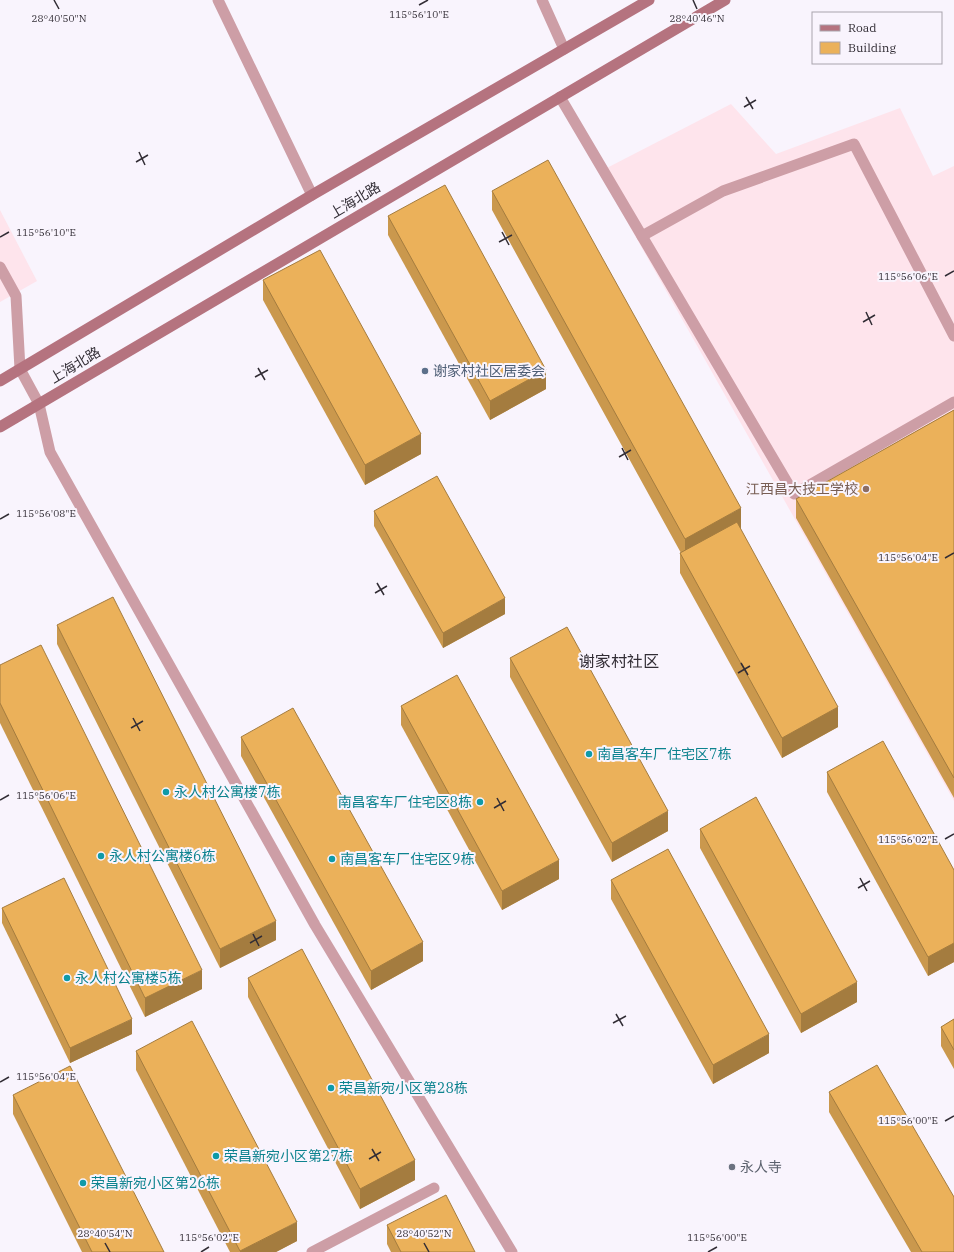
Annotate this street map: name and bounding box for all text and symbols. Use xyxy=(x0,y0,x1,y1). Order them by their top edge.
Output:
text: 115°56'10"E xyxy=(389,8,449,21)
text: 28°40'50"N xyxy=(32,12,87,25)
text: 28°40'46"N xyxy=(670,12,725,25)
legend xyxy=(812,12,942,64)
text: Road xyxy=(848,20,877,35)
text: Building xyxy=(848,40,896,55)
street label: 上海北路 xyxy=(326,178,384,222)
text: 115°56'10"E xyxy=(16,226,76,239)
text: 115°56'06"E xyxy=(878,270,938,283)
street label: 上海北路 xyxy=(46,343,104,387)
place label: 谢家村社区居委会 xyxy=(433,362,545,380)
marker: 谢家村社区居委会 xyxy=(420,366,430,376)
place label: 江西昌大技工学校 xyxy=(746,480,858,498)
marker: 江西昌大技工学校 xyxy=(861,484,871,494)
text: 115°56'08"E xyxy=(16,507,76,520)
text: 115°56'04"E xyxy=(878,551,938,564)
district label: 谢家村社区 xyxy=(579,651,659,671)
place label: 南昌客车厂住宅区7栋 xyxy=(597,745,731,763)
marker: 南昌客车厂住宅区7栋 xyxy=(584,749,594,759)
place label: 永人村公寓楼7栋 xyxy=(174,783,280,801)
marker: 永人村公寓楼7栋 xyxy=(161,787,171,797)
text: 115°56'06"E xyxy=(16,789,76,802)
place label: 南昌客车厂住宅区8栋 xyxy=(338,793,472,811)
marker: 南昌客车厂住宅区8栋 xyxy=(475,797,485,807)
text: 115°56'02"E xyxy=(878,833,938,846)
place label: 永人村公寓楼6栋 xyxy=(109,847,215,865)
place label: 南昌客车厂住宅区9栋 xyxy=(340,850,474,868)
marker: 永人村公寓楼6栋 xyxy=(96,851,106,861)
marker: 南昌客车厂住宅区9栋 xyxy=(327,854,337,864)
place label: 永人村公寓楼5栋 xyxy=(75,969,181,987)
marker: 永人村公寓楼5栋 xyxy=(62,973,72,983)
text: 115°56'04"E xyxy=(16,1070,76,1083)
place label: 荣昌新宛小区第28栋 xyxy=(339,1079,468,1097)
marker: 荣昌新宛小区第28栋 xyxy=(326,1083,336,1093)
text: 115°56'00"E xyxy=(878,1114,938,1127)
place label: 荣昌新宛小区第27栋 xyxy=(224,1147,353,1165)
marker: 荣昌新宛小区第27栋 xyxy=(211,1151,221,1161)
place label: 永人寺 xyxy=(740,1158,782,1176)
marker: 永人寺 xyxy=(727,1162,737,1172)
place label: 荣昌新宛小区第26栋 xyxy=(91,1174,220,1192)
marker: 荣昌新宛小区第26栋 xyxy=(78,1178,88,1188)
text: 28°40'54"N xyxy=(78,1227,133,1240)
text: 28°40'52"N xyxy=(397,1227,452,1240)
text: 115°56'02"E xyxy=(179,1231,239,1244)
text: 115°56'00"E xyxy=(687,1231,747,1244)

